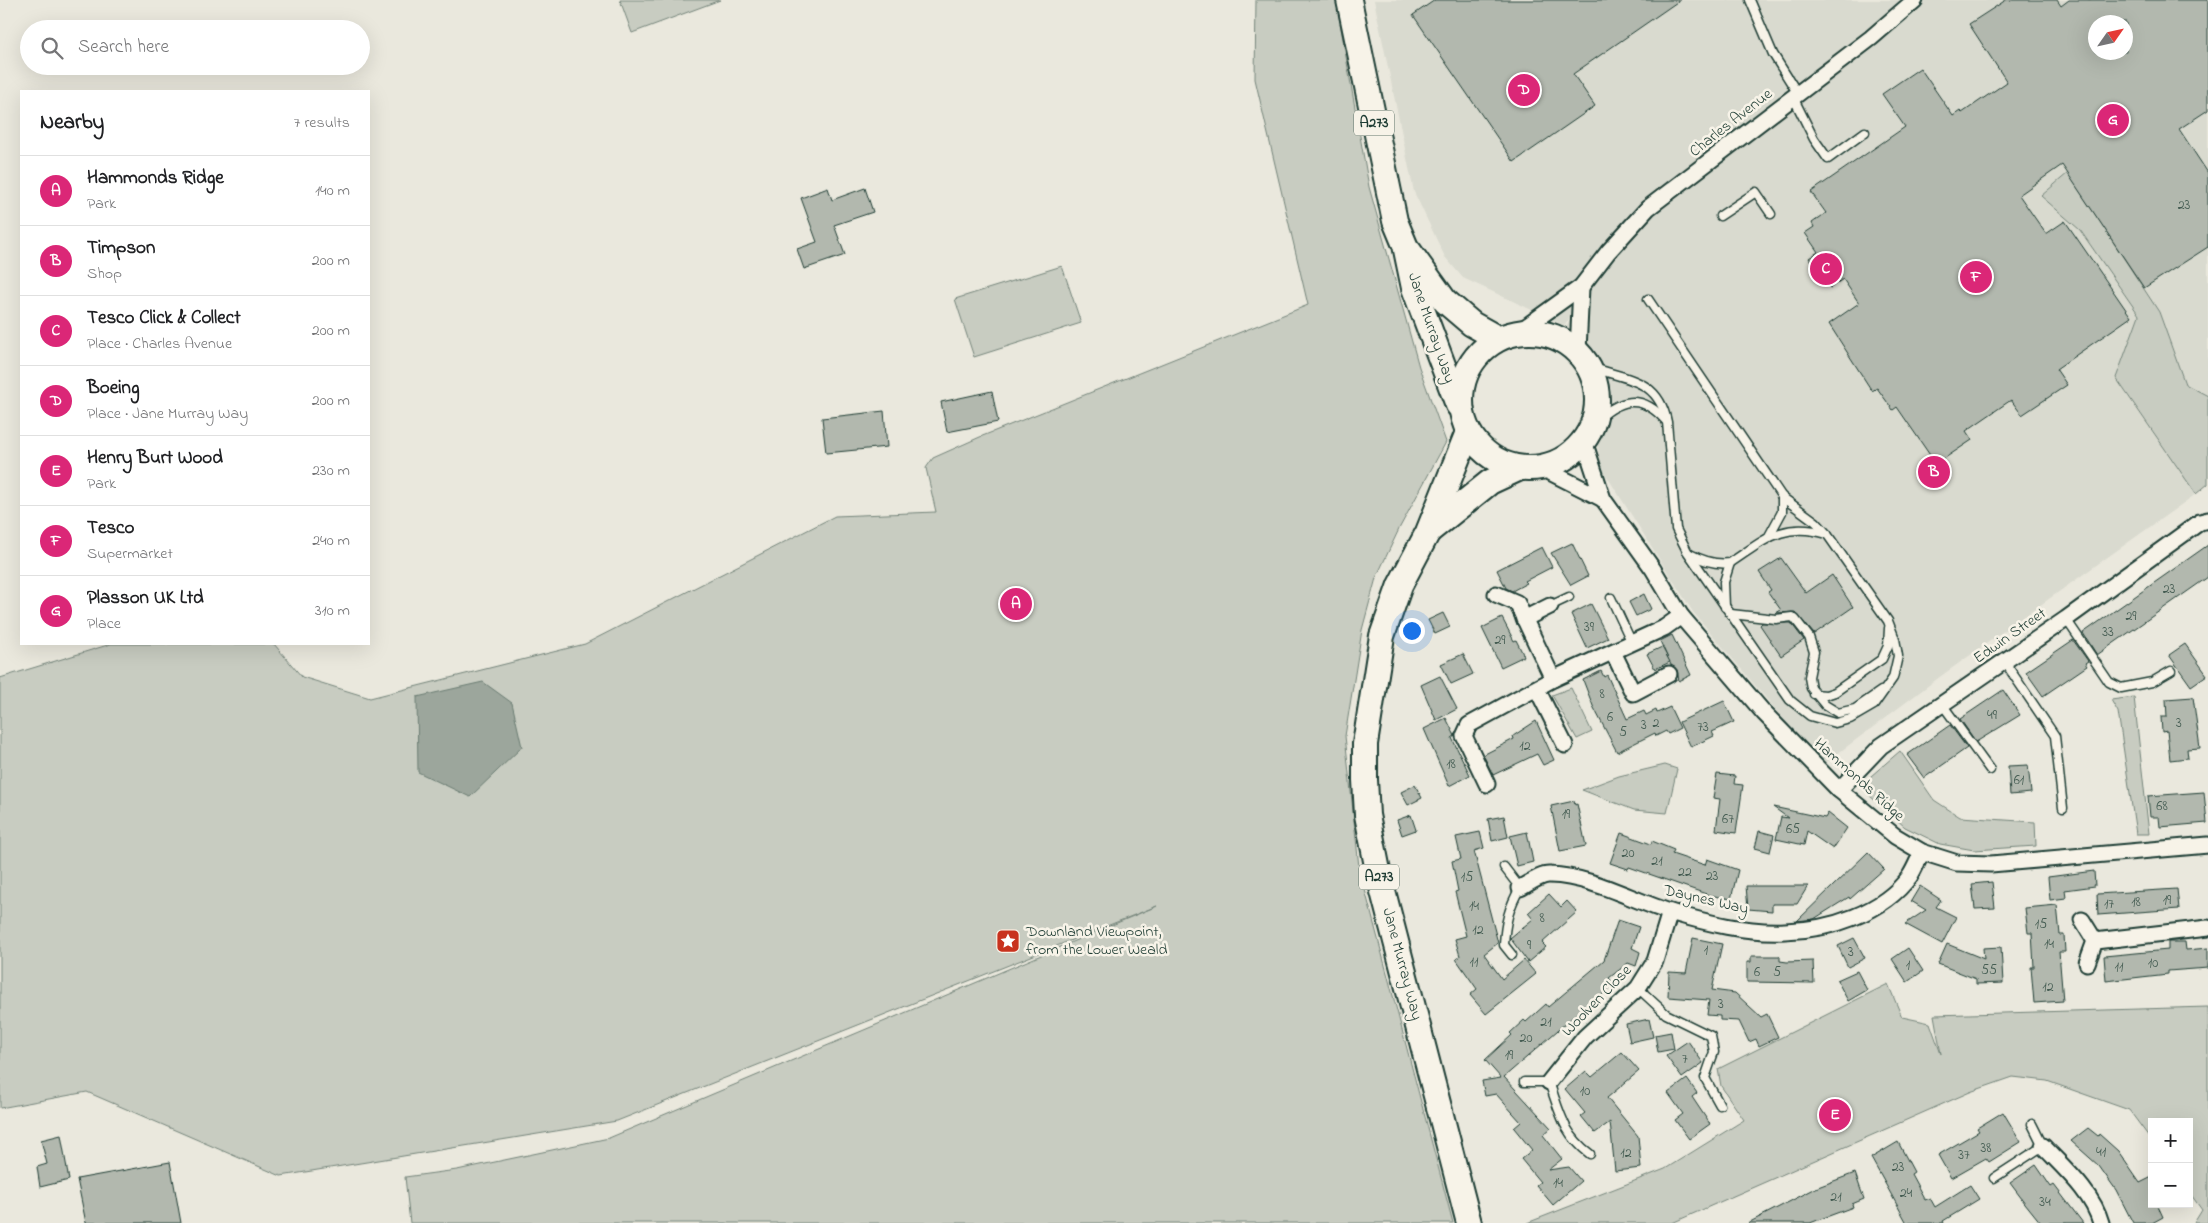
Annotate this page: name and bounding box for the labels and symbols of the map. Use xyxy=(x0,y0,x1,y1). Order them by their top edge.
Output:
north arrow xyxy=(2088,15,2133,60)
pin: D xyxy=(1508,71,1540,109)
street label: Charles Avenue xyxy=(1684,82,1778,163)
pin: G xyxy=(2097,101,2129,139)
road number: A273 xyxy=(1354,110,1394,136)
house number: 23 xyxy=(2178,195,2191,216)
pin: C xyxy=(1810,250,1842,288)
pin: F xyxy=(1960,258,1992,296)
street label: Jane Murray Way xyxy=(1401,269,1461,387)
pin: B xyxy=(1918,453,1950,491)
house number: 23 xyxy=(2163,579,2176,600)
pin: A xyxy=(1000,585,1032,623)
street label: Edwin Street xyxy=(1969,602,2052,670)
house number: 29 xyxy=(2125,606,2137,627)
house number: 39 xyxy=(1584,617,1595,638)
your location xyxy=(1399,618,1425,644)
house number: 33 xyxy=(2102,622,2114,643)
house number: 29 xyxy=(1494,630,1506,651)
house number: 8 xyxy=(1599,684,1605,705)
house number: 49 xyxy=(1987,705,1998,726)
house number: 6 xyxy=(1607,707,1613,728)
house number: 2 xyxy=(1653,713,1660,734)
house number: 3 xyxy=(2176,713,2182,734)
house number: 3 xyxy=(1641,715,1647,736)
house number: 73 xyxy=(1697,717,1709,738)
house number: 5 xyxy=(1619,722,1627,743)
street label: Hammonds Ridge xyxy=(1808,733,1910,828)
house number: 12 xyxy=(1519,736,1531,757)
house number: 18 xyxy=(1446,754,1456,775)
house number: 61 xyxy=(2014,770,2025,791)
house number: 68 xyxy=(2156,796,2168,817)
house number: 19 xyxy=(1562,804,1571,825)
house number: 67 xyxy=(1722,809,1734,830)
house number: 65 xyxy=(1786,819,1800,840)
house number: 20 xyxy=(1621,843,1635,864)
house number: 21 xyxy=(1651,851,1663,872)
house number: 22 xyxy=(1678,862,1692,883)
road number: A273 xyxy=(1359,864,1399,890)
house number: 23 xyxy=(1706,866,1719,887)
house number: 15 xyxy=(1461,867,1473,888)
street label: Daynes Way xyxy=(1660,878,1751,921)
house number: 19 xyxy=(2163,890,2172,911)
house number: 18 xyxy=(2131,892,2141,913)
house number: 17 xyxy=(2104,894,2114,915)
house number: 14 xyxy=(1469,896,1479,917)
street label: Jane Murray Way xyxy=(1375,905,1429,1023)
house number: 8 xyxy=(1539,908,1545,929)
house number: 15 xyxy=(2035,914,2047,935)
place label: Downland Viewpoint, from the Lower Weald xyxy=(1025,920,1168,962)
house number: 12 xyxy=(1472,920,1484,941)
place icon: Downland Viewpoint, from the Lower Weald xyxy=(995,928,1021,954)
house number: 14 xyxy=(2044,934,2054,955)
house number: 9 xyxy=(1527,935,1532,956)
house number: 1 xyxy=(1704,940,1709,961)
house number: 3 xyxy=(1848,942,1854,963)
house number: 11 xyxy=(1470,952,1479,973)
house number: 10 xyxy=(2148,953,2158,974)
house number: 1 xyxy=(1906,955,1911,976)
house number: 11 xyxy=(2115,957,2124,978)
street label: Woolven Close xyxy=(1556,959,1638,1042)
house number: 55 xyxy=(1981,960,1997,981)
house number: 6 xyxy=(1754,962,1760,983)
house number: 5 xyxy=(1773,962,1781,983)
house number: 12 xyxy=(2042,977,2054,998)
house number: 3 xyxy=(1718,994,1724,1015)
house number: 21 xyxy=(1540,1012,1552,1033)
house number: 20 xyxy=(1519,1028,1533,1049)
house number: 19 xyxy=(1505,1045,1514,1066)
house number: 7 xyxy=(1682,1049,1688,1070)
house number: 10 xyxy=(1580,1081,1590,1102)
pin: E xyxy=(1819,1096,1851,1134)
house number: 38 xyxy=(1980,1138,1992,1159)
house number: 41 xyxy=(2096,1142,2107,1163)
house number: 12 xyxy=(1620,1143,1632,1164)
house number: 37 xyxy=(1958,1145,1970,1166)
house number: 23 xyxy=(1892,1157,1905,1178)
house number: 14 xyxy=(1553,1173,1563,1194)
house number: 24 xyxy=(1900,1183,1913,1204)
house number: 21 xyxy=(1830,1187,1842,1208)
house number: 34 xyxy=(2039,1192,2051,1213)

